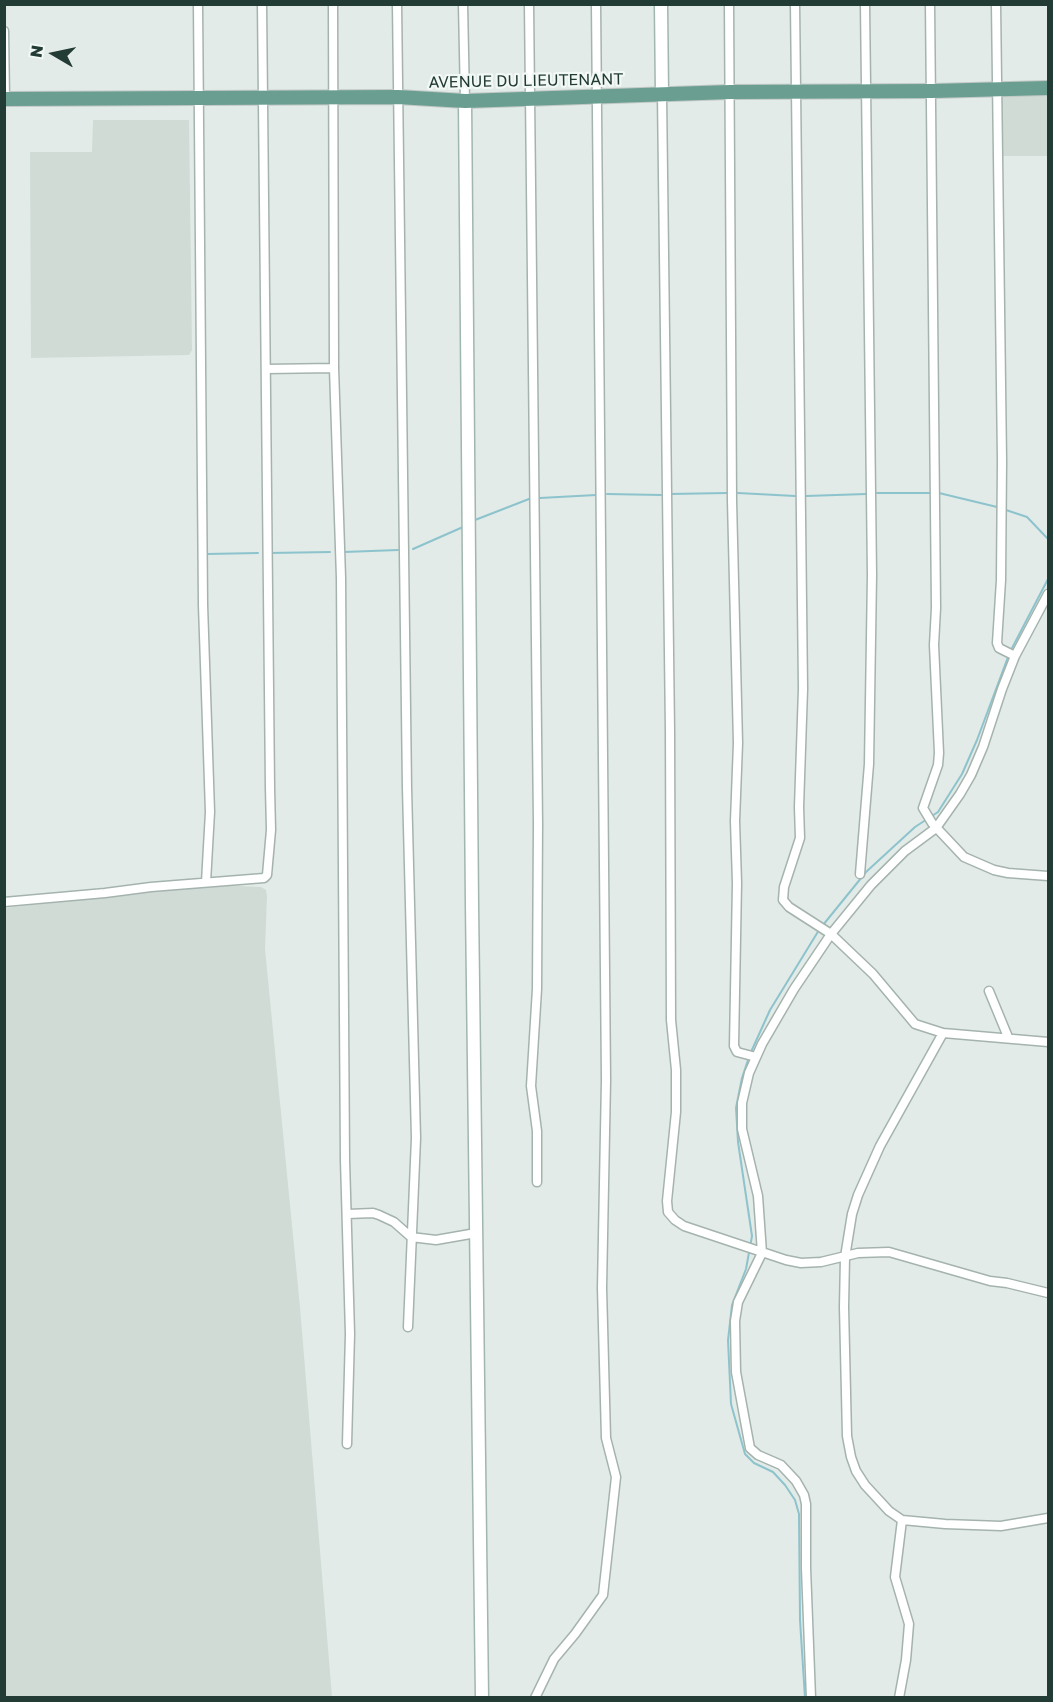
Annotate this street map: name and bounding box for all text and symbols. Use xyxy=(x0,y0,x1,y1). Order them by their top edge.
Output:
north arrow xyxy=(24,24,84,84)
text: N xyxy=(25,44,47,59)
street label: AVENUE DU LIEUTENANT xyxy=(429,70,623,92)

